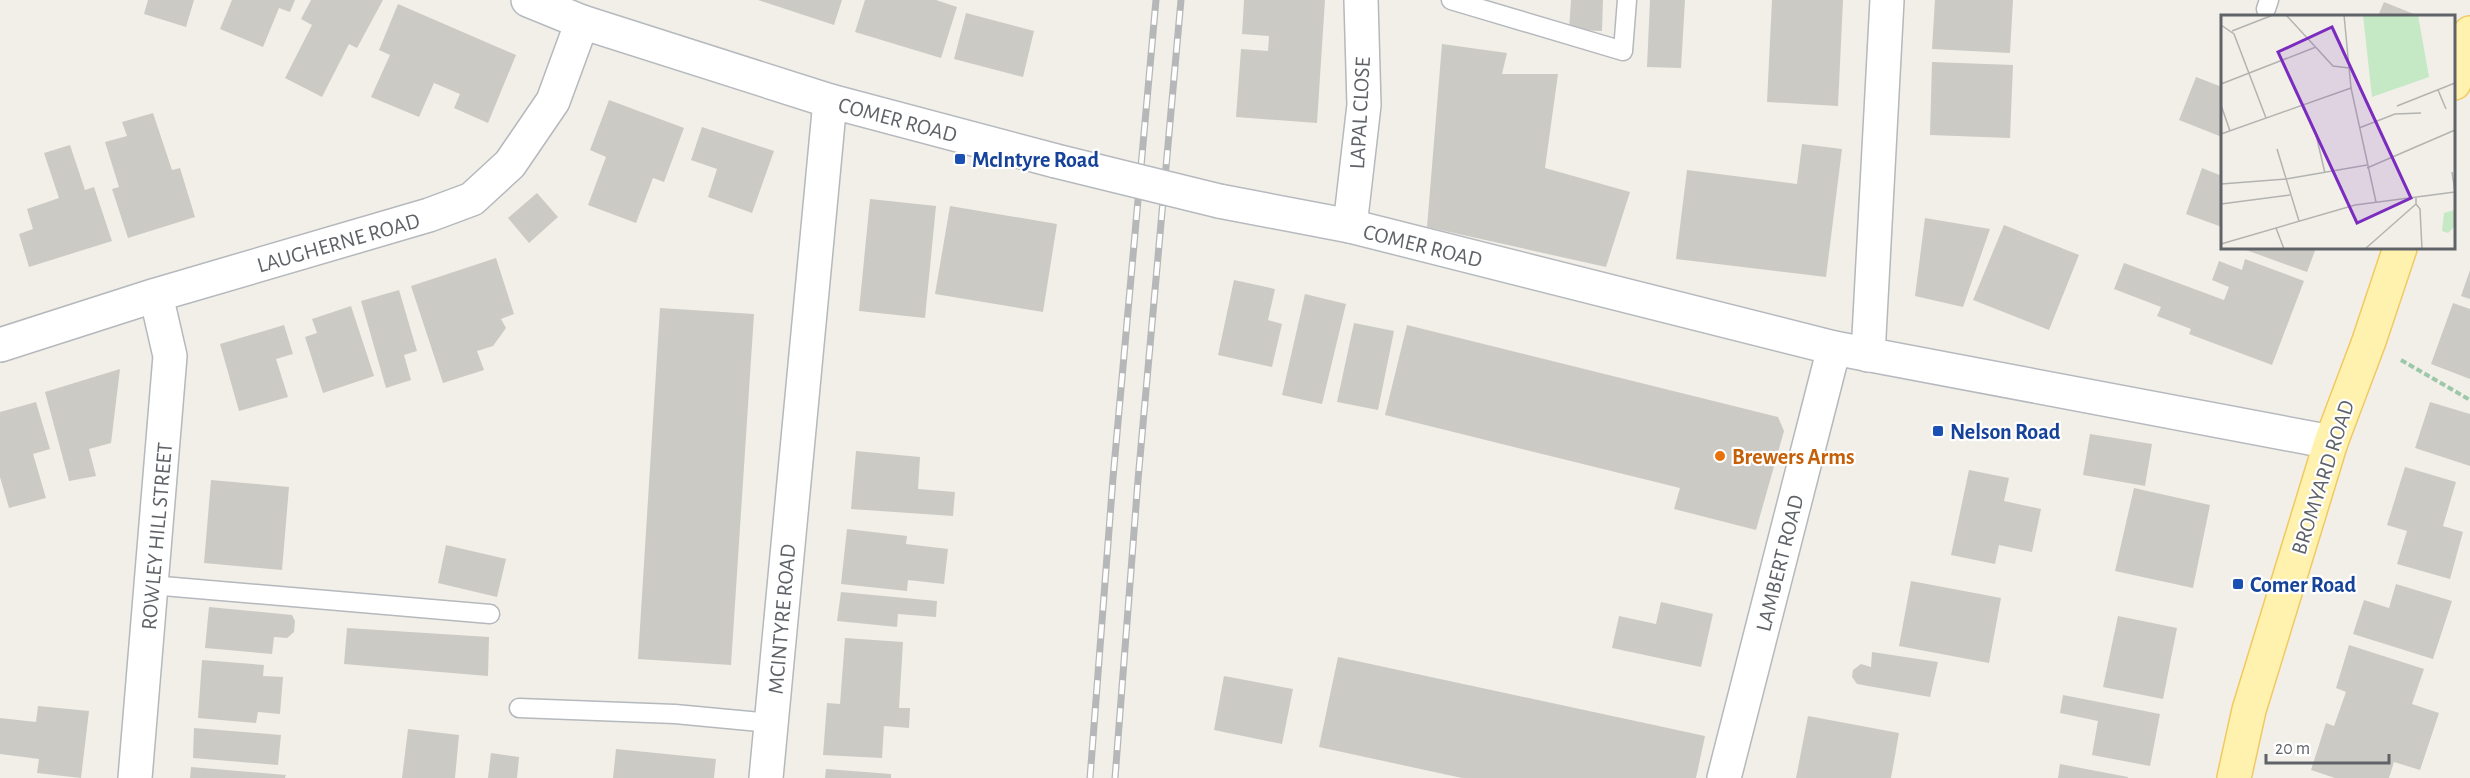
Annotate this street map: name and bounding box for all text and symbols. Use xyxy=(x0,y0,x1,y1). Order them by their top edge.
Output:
inset map xyxy=(2221,15,2455,249)
street label: LAPAL CLOSE xyxy=(1346,56,1374,170)
street label: COMER ROAD xyxy=(836,94,959,146)
place label: McIntyre Road xyxy=(972,149,1099,172)
marker: McIntyre Road xyxy=(953,152,967,166)
street label: LAUGHERNE ROAD xyxy=(254,209,422,277)
street label: COMER ROAD xyxy=(1361,221,1485,271)
street label: BROMYARD ROAD xyxy=(2288,397,2358,557)
place label: Nelson Road xyxy=(1950,421,2061,443)
marker: Nelson Road xyxy=(1931,424,1945,438)
street label: ROWLEY HILL STREET xyxy=(138,441,176,631)
place label: Brewers Arms xyxy=(1732,446,1854,468)
marker: Brewers Arms xyxy=(1713,449,1727,463)
street label: LAMBERT ROAD xyxy=(1752,493,1808,634)
street label: MCINTYRE ROAD xyxy=(764,543,800,695)
place label: Comer Road xyxy=(2250,574,2357,596)
marker: Comer Road xyxy=(2231,577,2245,591)
scale bar xyxy=(2266,727,2389,765)
text: 20 m xyxy=(2275,740,2310,758)

